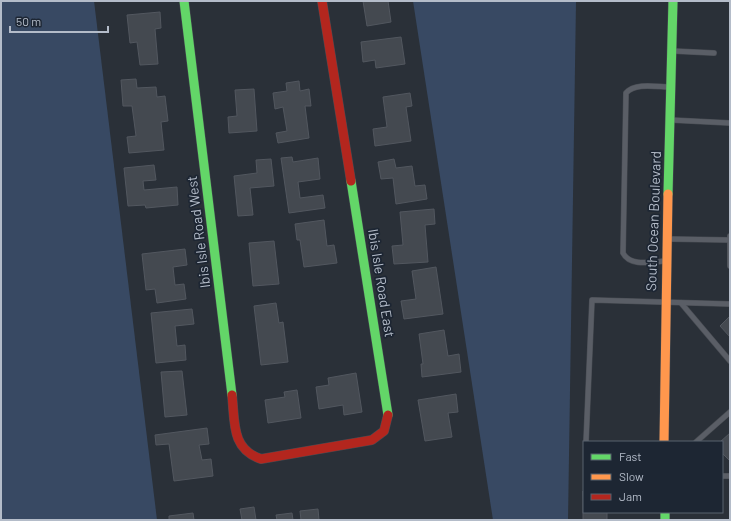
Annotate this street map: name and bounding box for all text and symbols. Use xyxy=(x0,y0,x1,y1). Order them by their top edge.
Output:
scale bar xyxy=(10,8,108,34)
text: 50 m xyxy=(16,14,41,28)
street label: South Ocean Boulevard xyxy=(642,151,664,291)
street label: Ibis Isle Road West xyxy=(183,175,213,289)
street label: Ibis Isle Road East xyxy=(365,228,399,338)
legend xyxy=(583,441,723,513)
text: Fast xyxy=(619,449,642,463)
text: Slow xyxy=(619,469,644,483)
text: Jam xyxy=(619,489,642,503)

